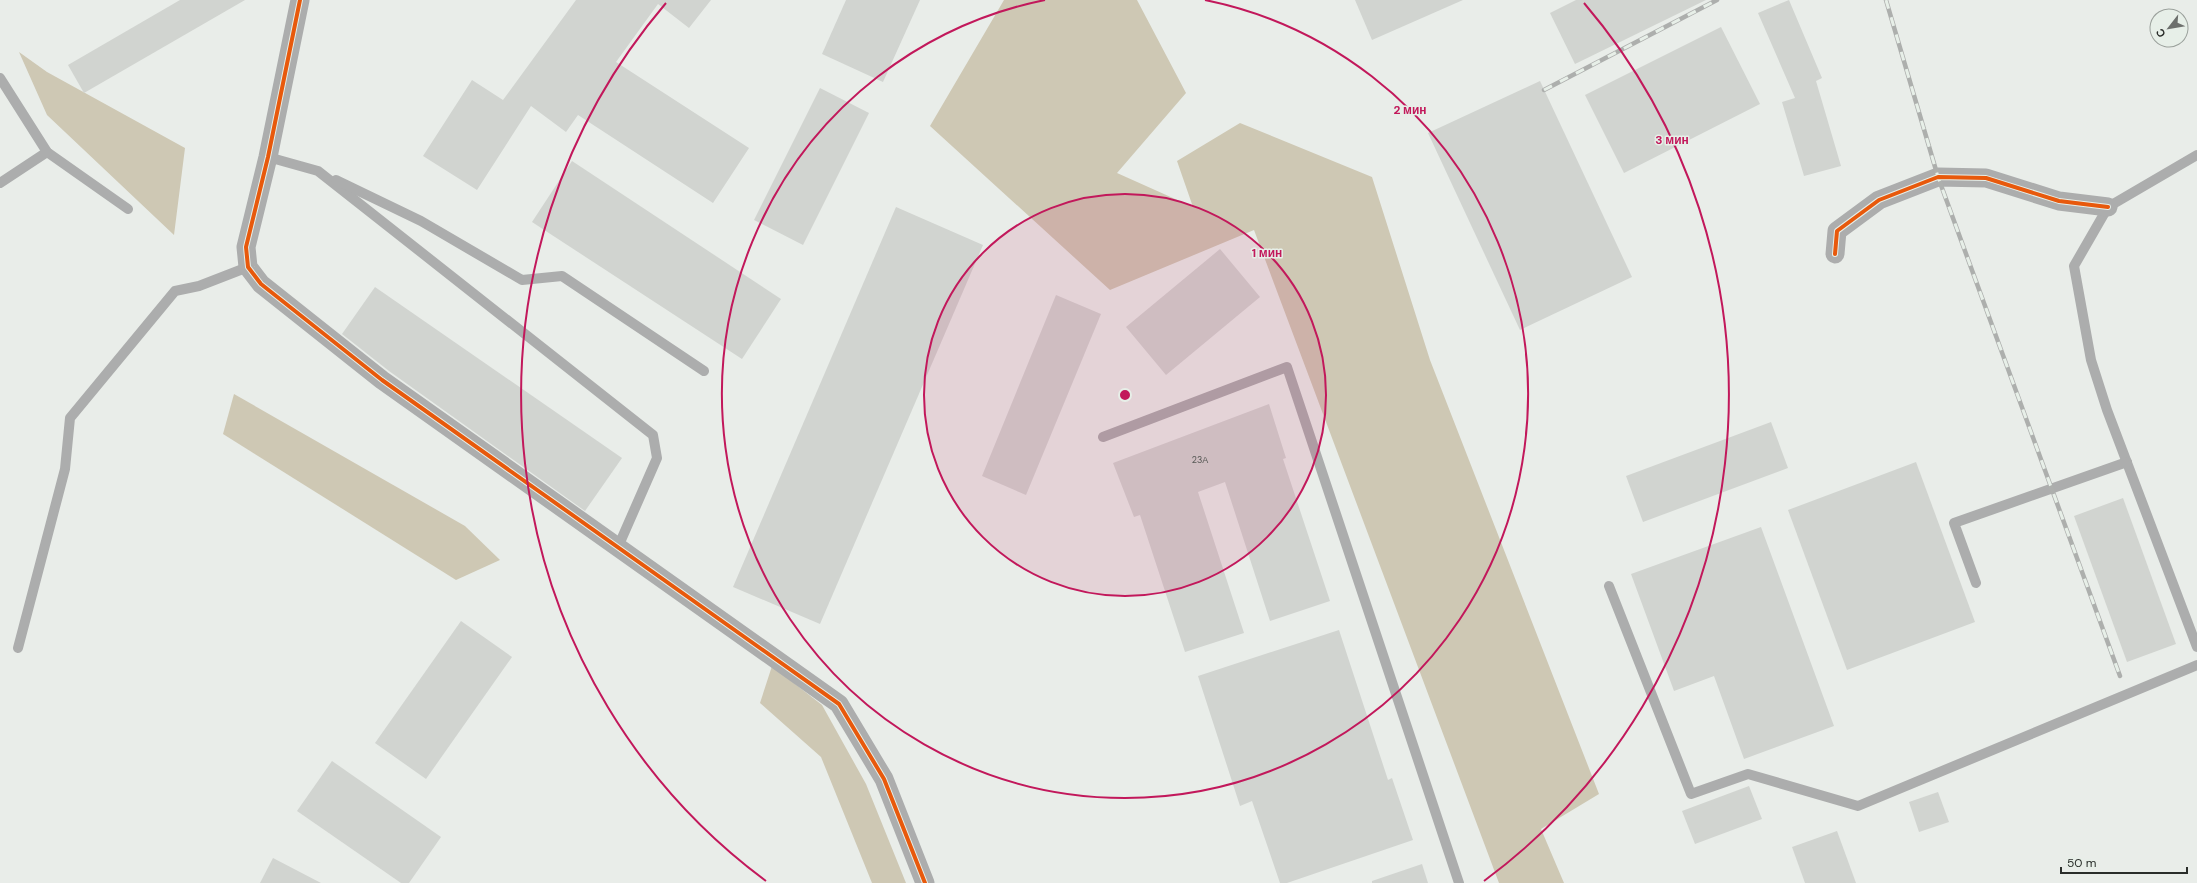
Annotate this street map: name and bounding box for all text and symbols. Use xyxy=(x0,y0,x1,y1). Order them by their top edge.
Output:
north arrow xyxy=(2149,8,2189,48)
text: С xyxy=(2152,26,2168,40)
text: 2 мин xyxy=(1393,102,1427,118)
text: 3 мин xyxy=(1655,132,1689,148)
text: 1 мин xyxy=(1252,245,1282,261)
centre of rings xyxy=(1118,388,1132,402)
house number: 23А xyxy=(1192,454,1208,466)
scale bar xyxy=(2061,849,2187,875)
text: 50 m xyxy=(2067,855,2096,871)

